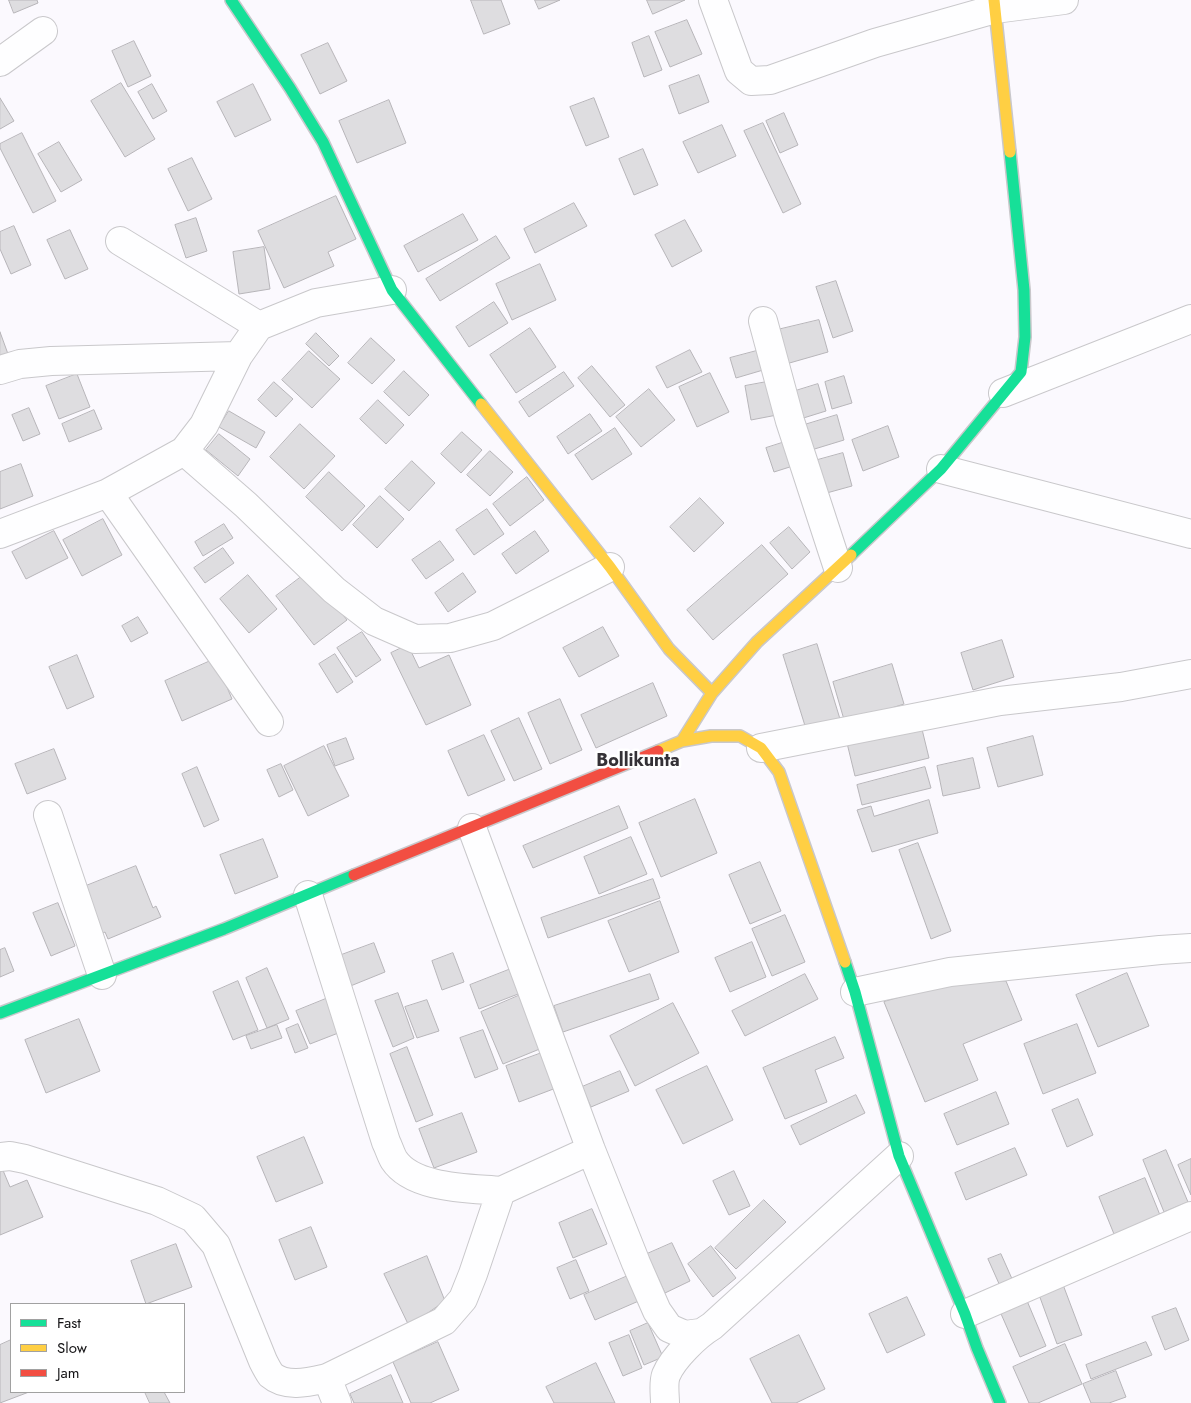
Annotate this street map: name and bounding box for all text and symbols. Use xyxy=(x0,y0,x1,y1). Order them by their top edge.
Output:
district label: Bollikunta xyxy=(596,751,680,773)
legend xyxy=(10,1303,185,1393)
text: Fast xyxy=(57,1312,81,1334)
text: Slow xyxy=(57,1337,87,1359)
text: Jam xyxy=(57,1362,80,1384)

